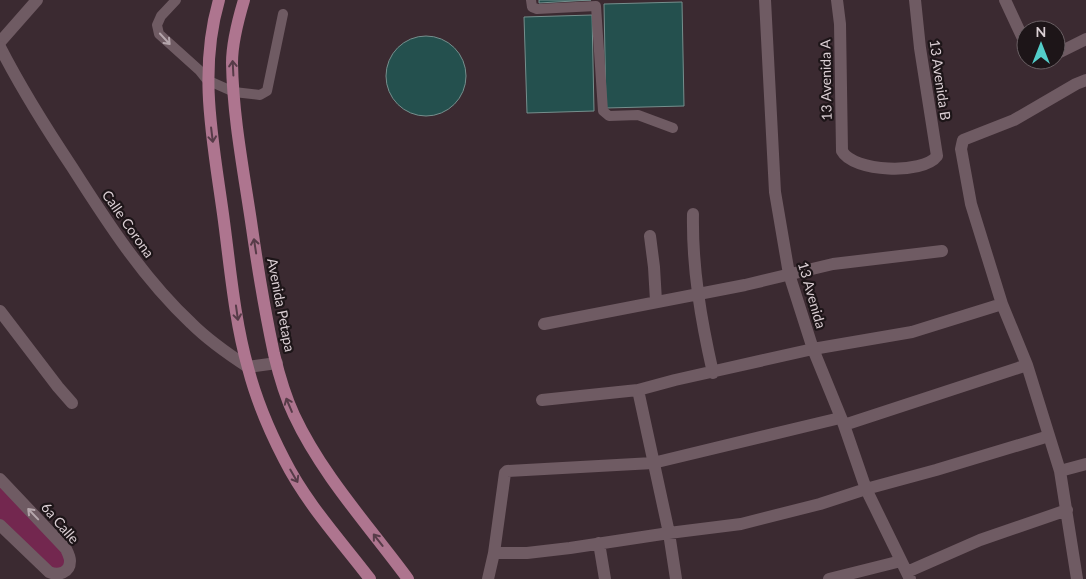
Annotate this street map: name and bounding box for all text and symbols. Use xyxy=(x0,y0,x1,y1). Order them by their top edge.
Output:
north arrow xyxy=(1016,20,1066,70)
text: N xyxy=(1036,23,1046,40)
one-way arrow xyxy=(159,33,171,45)
street label: 13 Avenida B xyxy=(926,38,955,121)
street label: 13 Avenida A xyxy=(816,39,835,121)
one-way arrow xyxy=(228,60,237,76)
one-way arrow xyxy=(207,127,217,143)
street label: Calle Corona xyxy=(99,187,158,261)
one-way arrow xyxy=(249,239,259,255)
street label: Avenida Petapa xyxy=(264,257,299,353)
street label: 13 Avenida xyxy=(795,260,830,330)
one-way arrow xyxy=(232,305,242,321)
one-way arrow xyxy=(284,398,294,413)
one-way arrow xyxy=(289,469,299,483)
street label: 6a Calle xyxy=(38,499,83,547)
one-way arrow xyxy=(27,508,39,521)
one-way arrow xyxy=(373,534,384,547)

